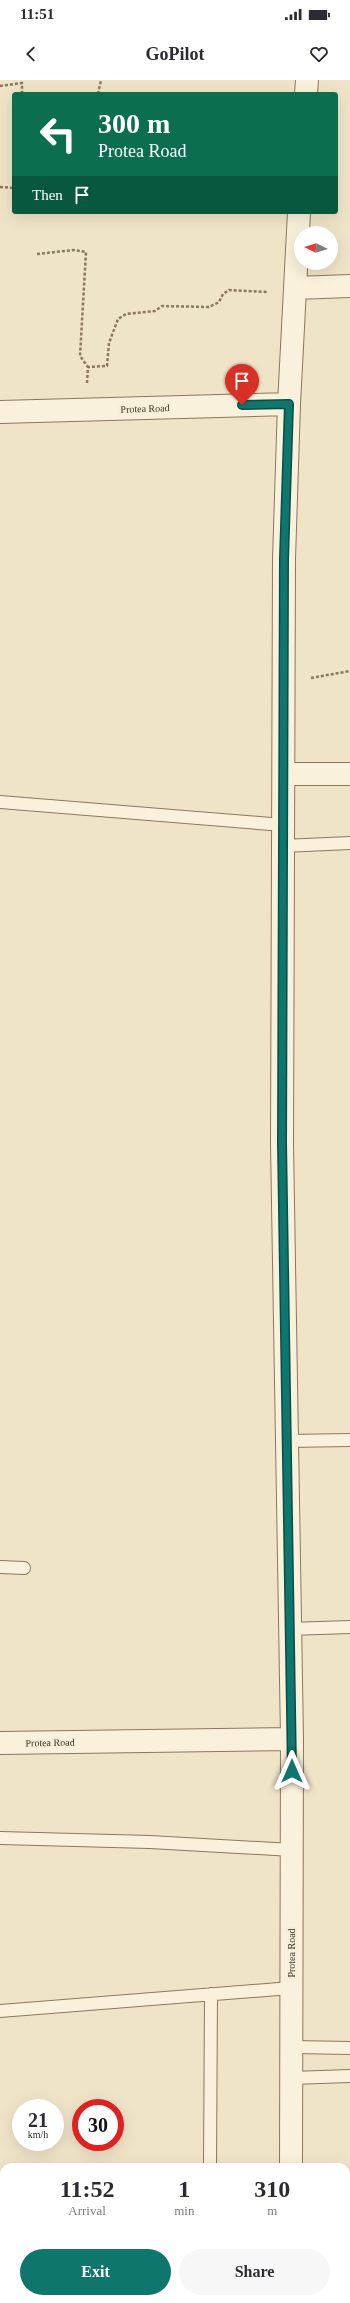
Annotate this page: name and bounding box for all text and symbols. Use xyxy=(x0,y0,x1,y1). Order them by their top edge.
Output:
text: 11:51 xyxy=(20,6,54,22)
icon: back xyxy=(20,43,42,65)
icon: heart xyxy=(308,43,330,65)
text: GoPilot xyxy=(146,44,205,64)
icon: left xyxy=(32,108,84,160)
text: 300 m xyxy=(98,108,170,139)
text: Protea Road xyxy=(98,141,186,161)
icon: arrive xyxy=(71,184,93,206)
text: Then xyxy=(32,187,63,203)
north arrow xyxy=(294,226,338,270)
map controls xyxy=(294,226,338,270)
pin xyxy=(225,364,259,405)
icon: arrive xyxy=(231,370,253,392)
street label: Protea Road xyxy=(120,402,170,415)
street label: Protea Road xyxy=(25,1737,75,1748)
position arrow xyxy=(271,1750,313,1792)
street label: Protea Road xyxy=(286,1928,297,1978)
speed limit sign: 30 xyxy=(72,2099,124,2151)
text: 21 xyxy=(28,2109,48,2131)
text: km/h xyxy=(28,2129,48,2140)
text: 11:52 xyxy=(60,2176,114,2202)
text: 1 xyxy=(178,2176,190,2202)
text: 310 xyxy=(254,2176,290,2202)
text: Arrival xyxy=(68,2203,106,2218)
text: min xyxy=(174,2203,194,2218)
text: m xyxy=(267,2203,277,2218)
button: Exit xyxy=(20,2249,171,2295)
button: Share xyxy=(179,2249,330,2295)

